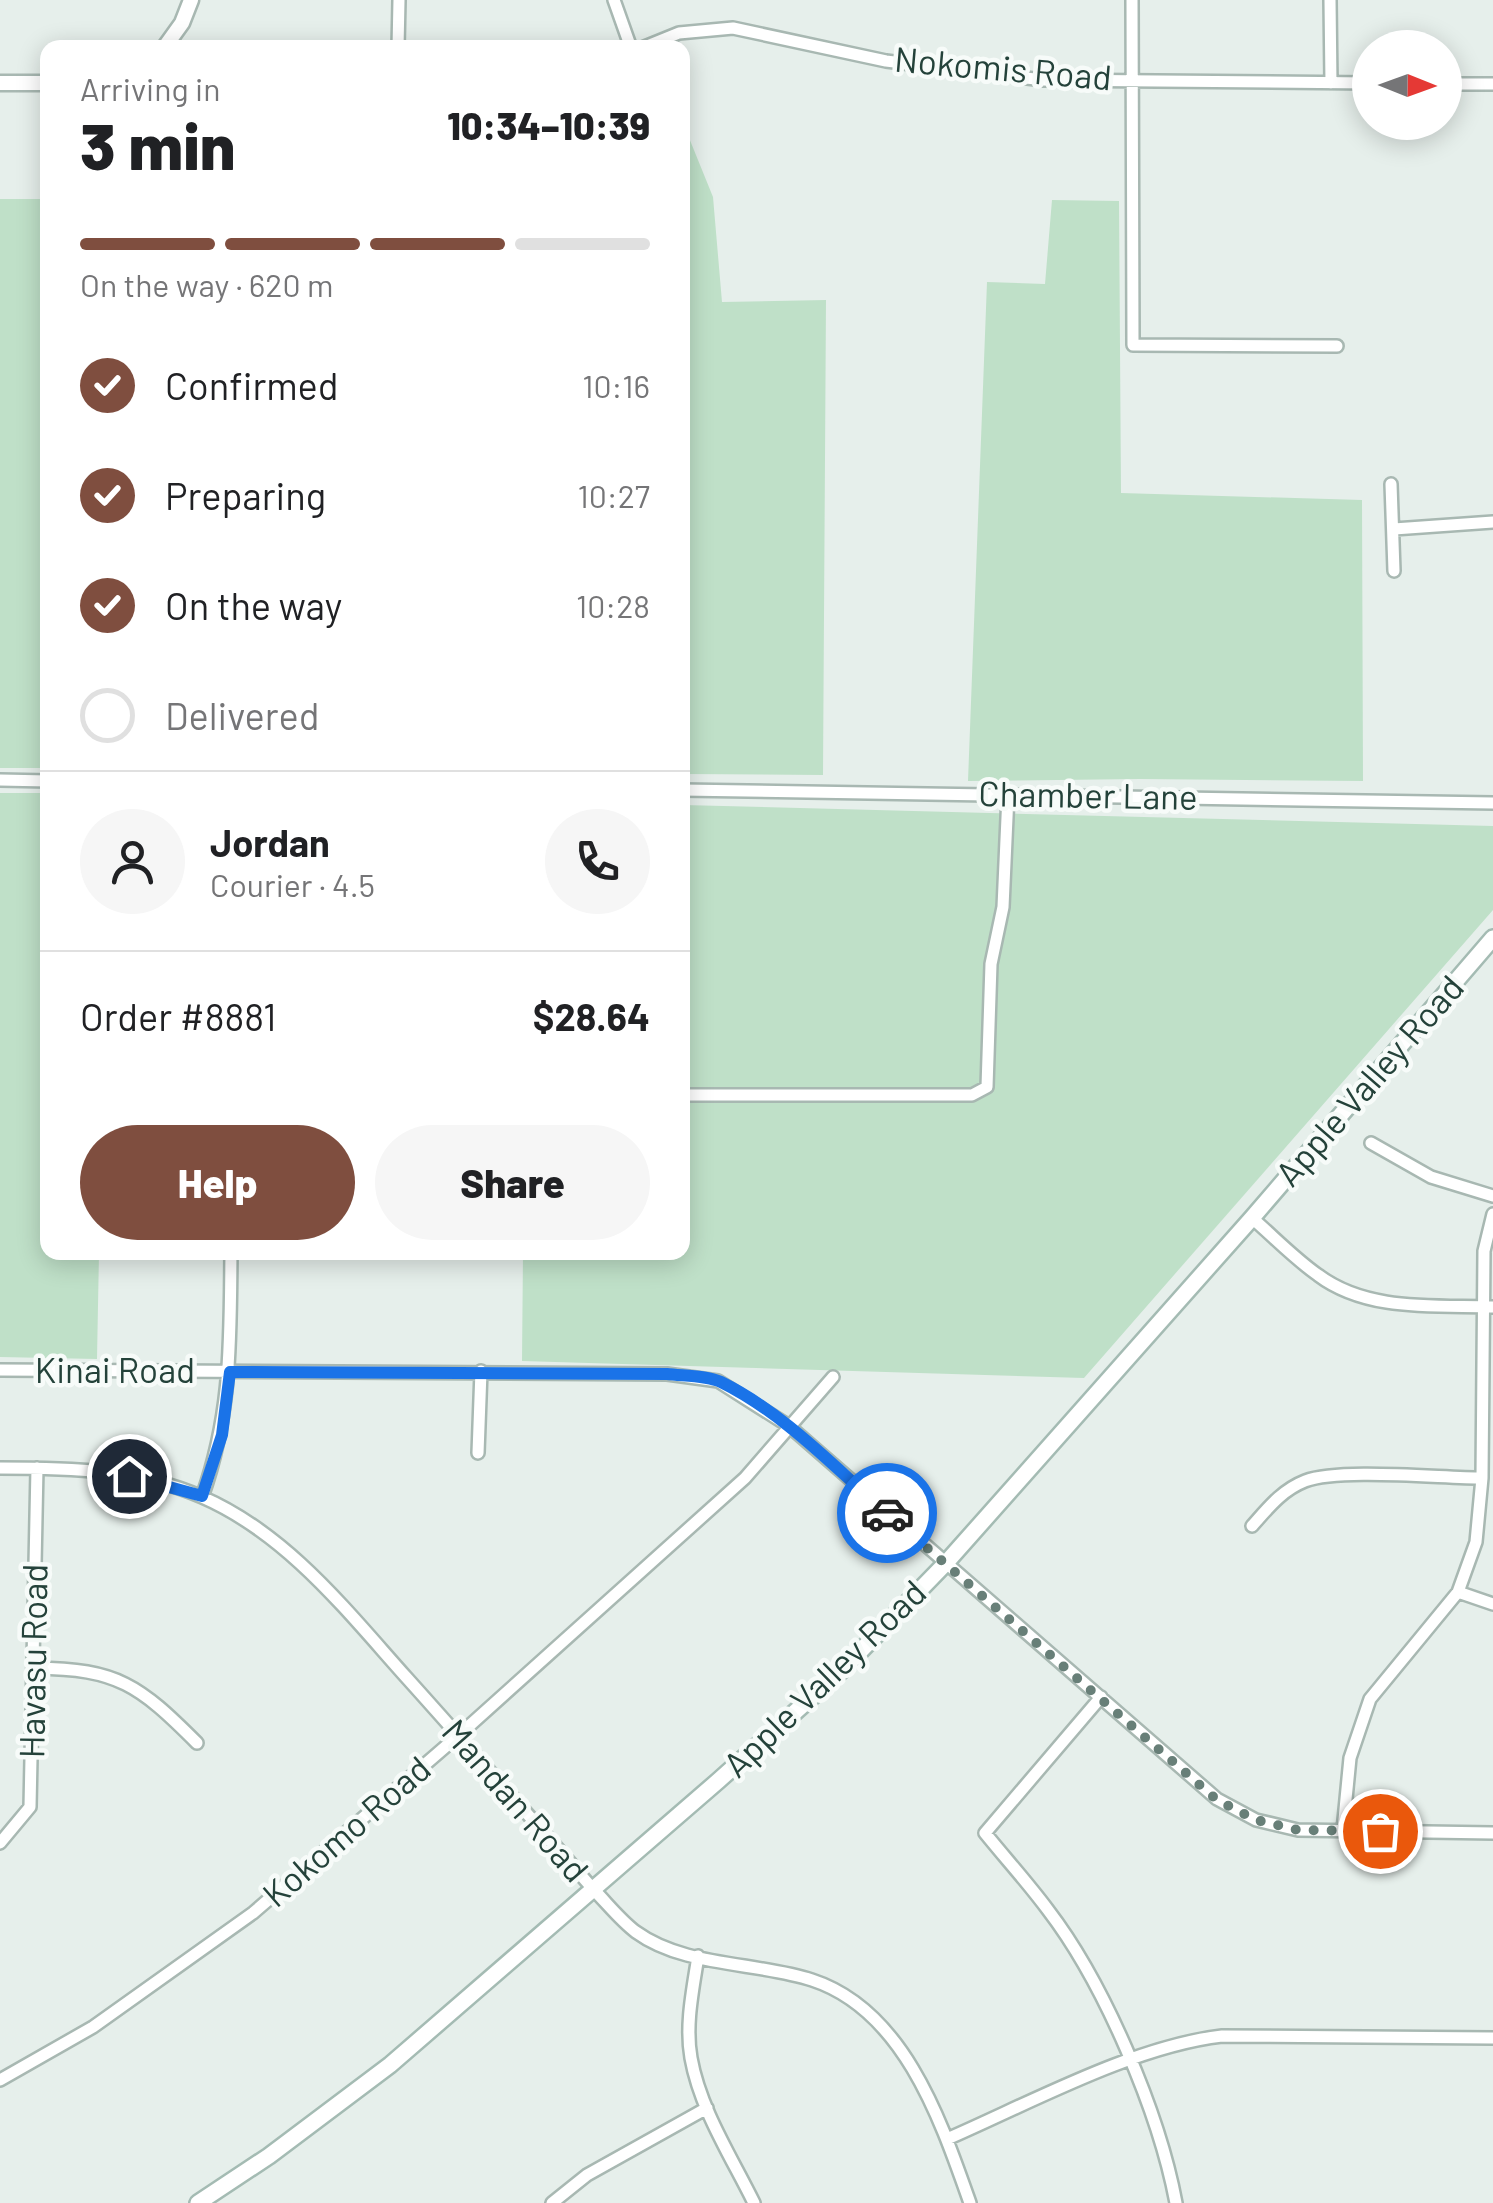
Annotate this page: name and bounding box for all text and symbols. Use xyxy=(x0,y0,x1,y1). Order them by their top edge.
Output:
north arrow xyxy=(1352,30,1462,140)
map controls xyxy=(1352,30,1462,140)
street label: Nokomis Road xyxy=(893,37,1113,97)
text: Arriving in xyxy=(80,69,220,107)
text: 10:34–10:39 xyxy=(447,102,650,148)
text: 3 min xyxy=(80,105,235,183)
text: On the way · 620 m xyxy=(80,265,333,303)
icon: check xyxy=(80,358,135,413)
text: Confirmed xyxy=(165,362,338,408)
text: 10:16 xyxy=(582,366,650,404)
icon: check xyxy=(80,468,135,523)
text: Preparing xyxy=(165,472,326,518)
text: 10:27 xyxy=(578,476,650,514)
icon: check xyxy=(80,578,135,633)
text: On the way xyxy=(165,582,342,628)
text: 10:28 xyxy=(576,586,650,624)
text: Delivered xyxy=(165,692,319,738)
street label: Chamber Lane xyxy=(978,771,1198,817)
button: person xyxy=(80,809,185,914)
button: phone xyxy=(545,809,650,914)
text: Jordan xyxy=(210,819,330,865)
text: Courier · 4.5 xyxy=(210,865,375,903)
street label: Apple Valley Road xyxy=(1266,966,1471,1194)
text: Order #8881 xyxy=(80,993,276,1039)
text: $28.64 xyxy=(533,993,650,1039)
button: Help xyxy=(80,1125,355,1240)
button: Share xyxy=(375,1125,650,1240)
street label: Kinai Road xyxy=(35,1348,195,1390)
pin xyxy=(87,1434,172,1519)
icon: home xyxy=(102,1449,157,1504)
courier xyxy=(837,1463,937,1563)
icon: car xyxy=(860,1486,915,1541)
street label: Havasu Road xyxy=(9,1563,55,1759)
street label: Apple Valley Road xyxy=(714,1570,934,1785)
street label: Mandan Road xyxy=(434,1710,599,1890)
street label: Kokomo Road xyxy=(253,1746,438,1915)
pin xyxy=(1338,1789,1423,1874)
icon: bag xyxy=(1353,1804,1408,1859)

